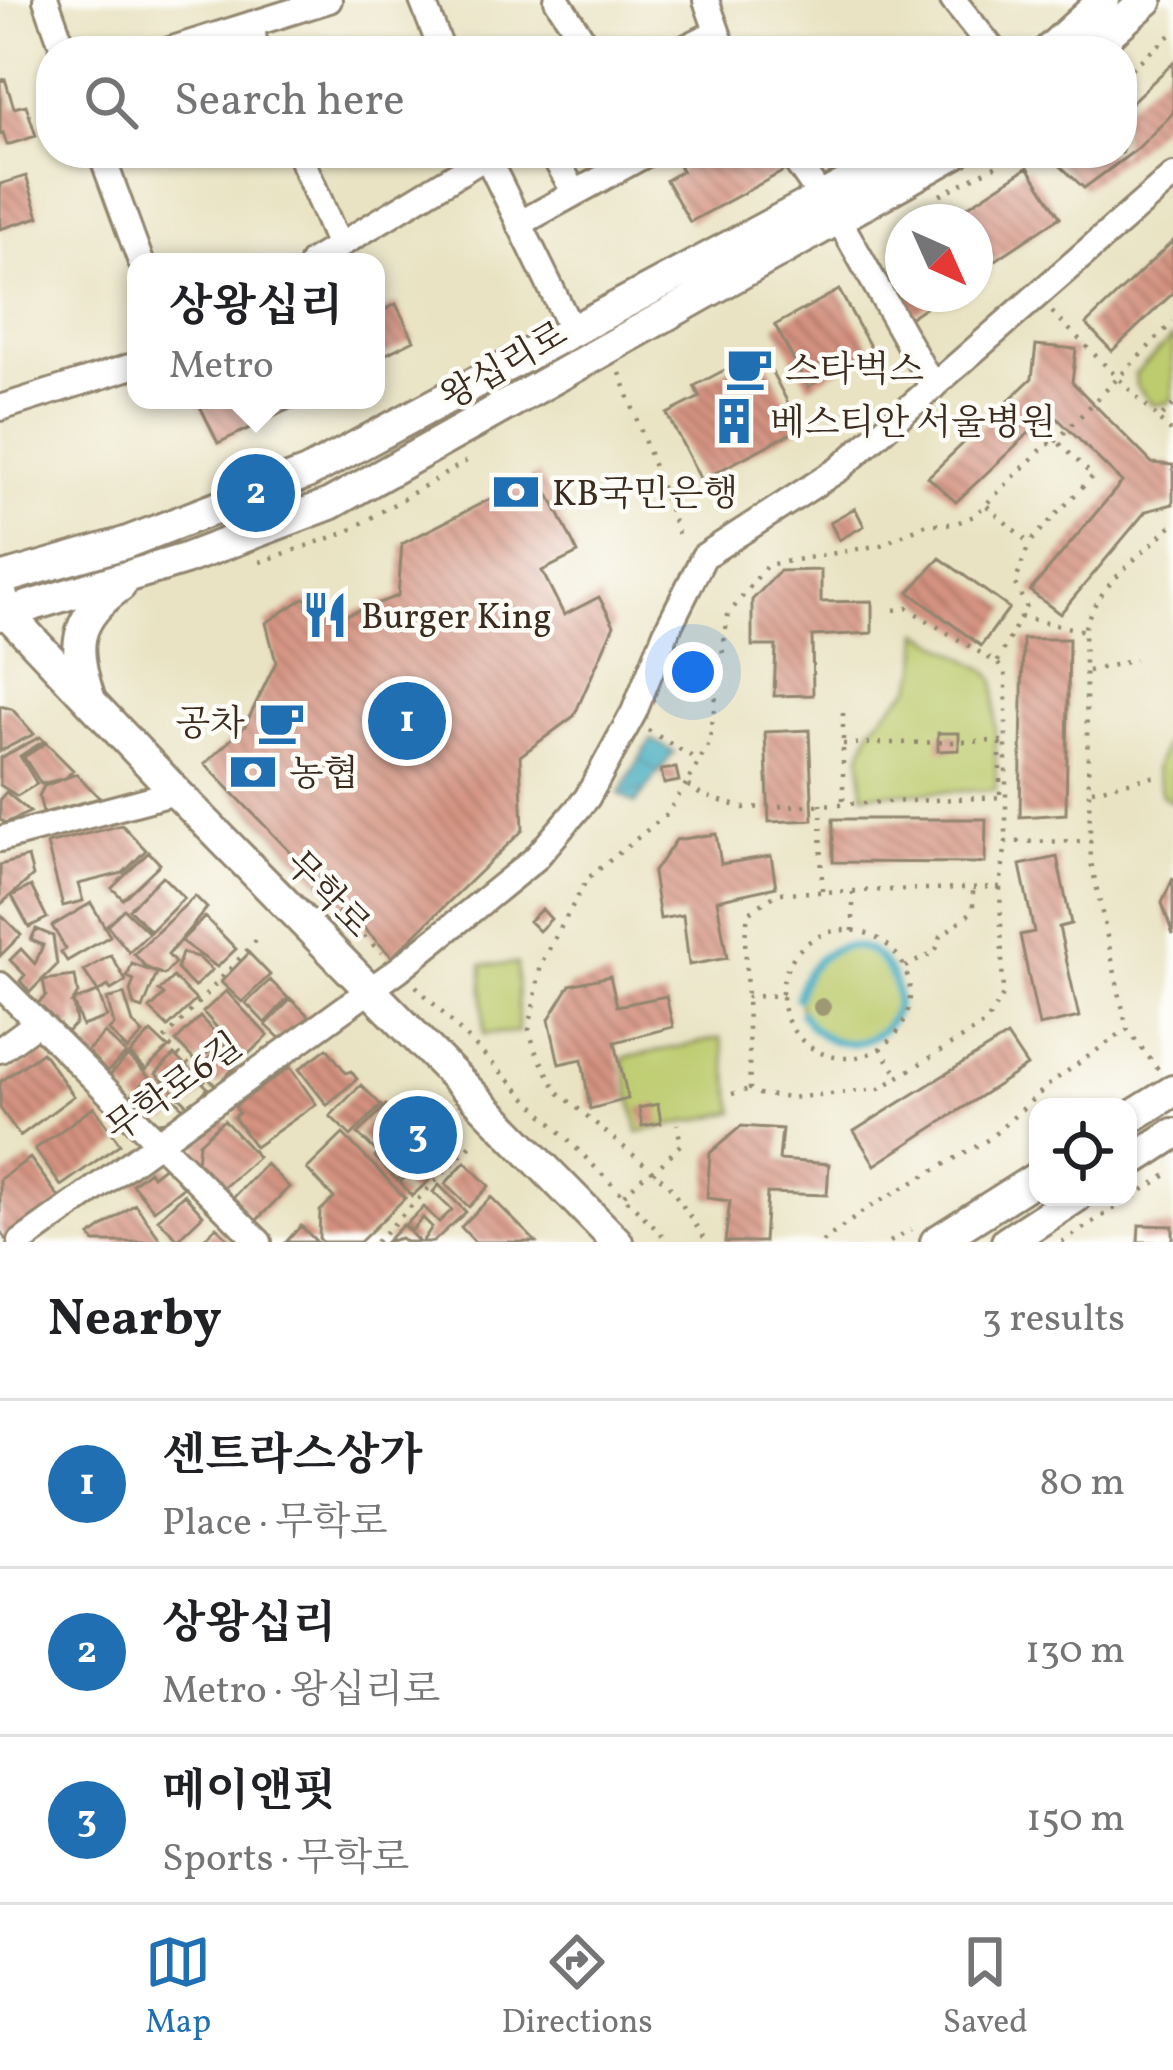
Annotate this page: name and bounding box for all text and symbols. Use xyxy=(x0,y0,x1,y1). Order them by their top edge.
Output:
search box xyxy=(36,36,1137,168)
icon: search xyxy=(78,69,144,135)
text: Search here xyxy=(174,71,405,134)
north arrow xyxy=(885,204,993,312)
popup xyxy=(127,253,385,409)
text: 상왕십리 xyxy=(169,277,343,340)
street label: 왕십리로 xyxy=(432,311,578,424)
text: Metro xyxy=(169,340,274,394)
cafe icon: 스타벅스 xyxy=(724,343,774,393)
place label: 스타벅스 xyxy=(785,347,924,397)
building icon: 베스티안 서울병원 xyxy=(709,396,759,446)
place label: 베스티안 서울병원 xyxy=(770,400,1055,450)
pin: 2 xyxy=(217,448,295,538)
bank icon: KB국민은행 xyxy=(491,467,541,517)
place label: KB국민은행 xyxy=(552,471,738,521)
restaurant icon: Burger King xyxy=(300,590,350,640)
place label: Burger King xyxy=(361,594,552,644)
your location xyxy=(663,642,723,702)
pin: 1 xyxy=(368,676,446,766)
cafe icon: 공차 xyxy=(256,697,306,747)
place label: 공차 xyxy=(175,701,245,751)
bank icon: 농협 xyxy=(228,747,278,797)
place label: 농협 xyxy=(289,751,359,801)
street label: 무학로 xyxy=(272,841,380,951)
street label: 무학로6길 xyxy=(97,1023,254,1156)
pin: 3 xyxy=(379,1090,457,1180)
map controls xyxy=(1029,1098,1137,1206)
button: locate xyxy=(1029,1098,1137,1206)
text: Nearby xyxy=(48,1285,222,1356)
text: 3 results xyxy=(982,1293,1125,1347)
text: 센트라스상가 xyxy=(162,1426,423,1489)
text: 1 xyxy=(79,1457,95,1511)
text: 80 m xyxy=(1039,1457,1125,1511)
text: Place · 무학로 xyxy=(162,1497,388,1551)
text: 상왕십리 xyxy=(162,1594,336,1657)
text: 2 xyxy=(77,1625,97,1679)
text: 130 m xyxy=(1025,1625,1125,1679)
text: Metro · 왕십리로 xyxy=(162,1665,441,1719)
text: 메이앤핏 xyxy=(162,1762,336,1825)
text: 3 xyxy=(77,1793,97,1847)
text: 150 m xyxy=(1026,1793,1125,1847)
text: Sports · 무학로 xyxy=(162,1833,410,1887)
tab: Map xyxy=(145,1929,211,2047)
tab: Directions xyxy=(501,1929,653,2047)
tab: Saved xyxy=(943,1929,1028,2047)

